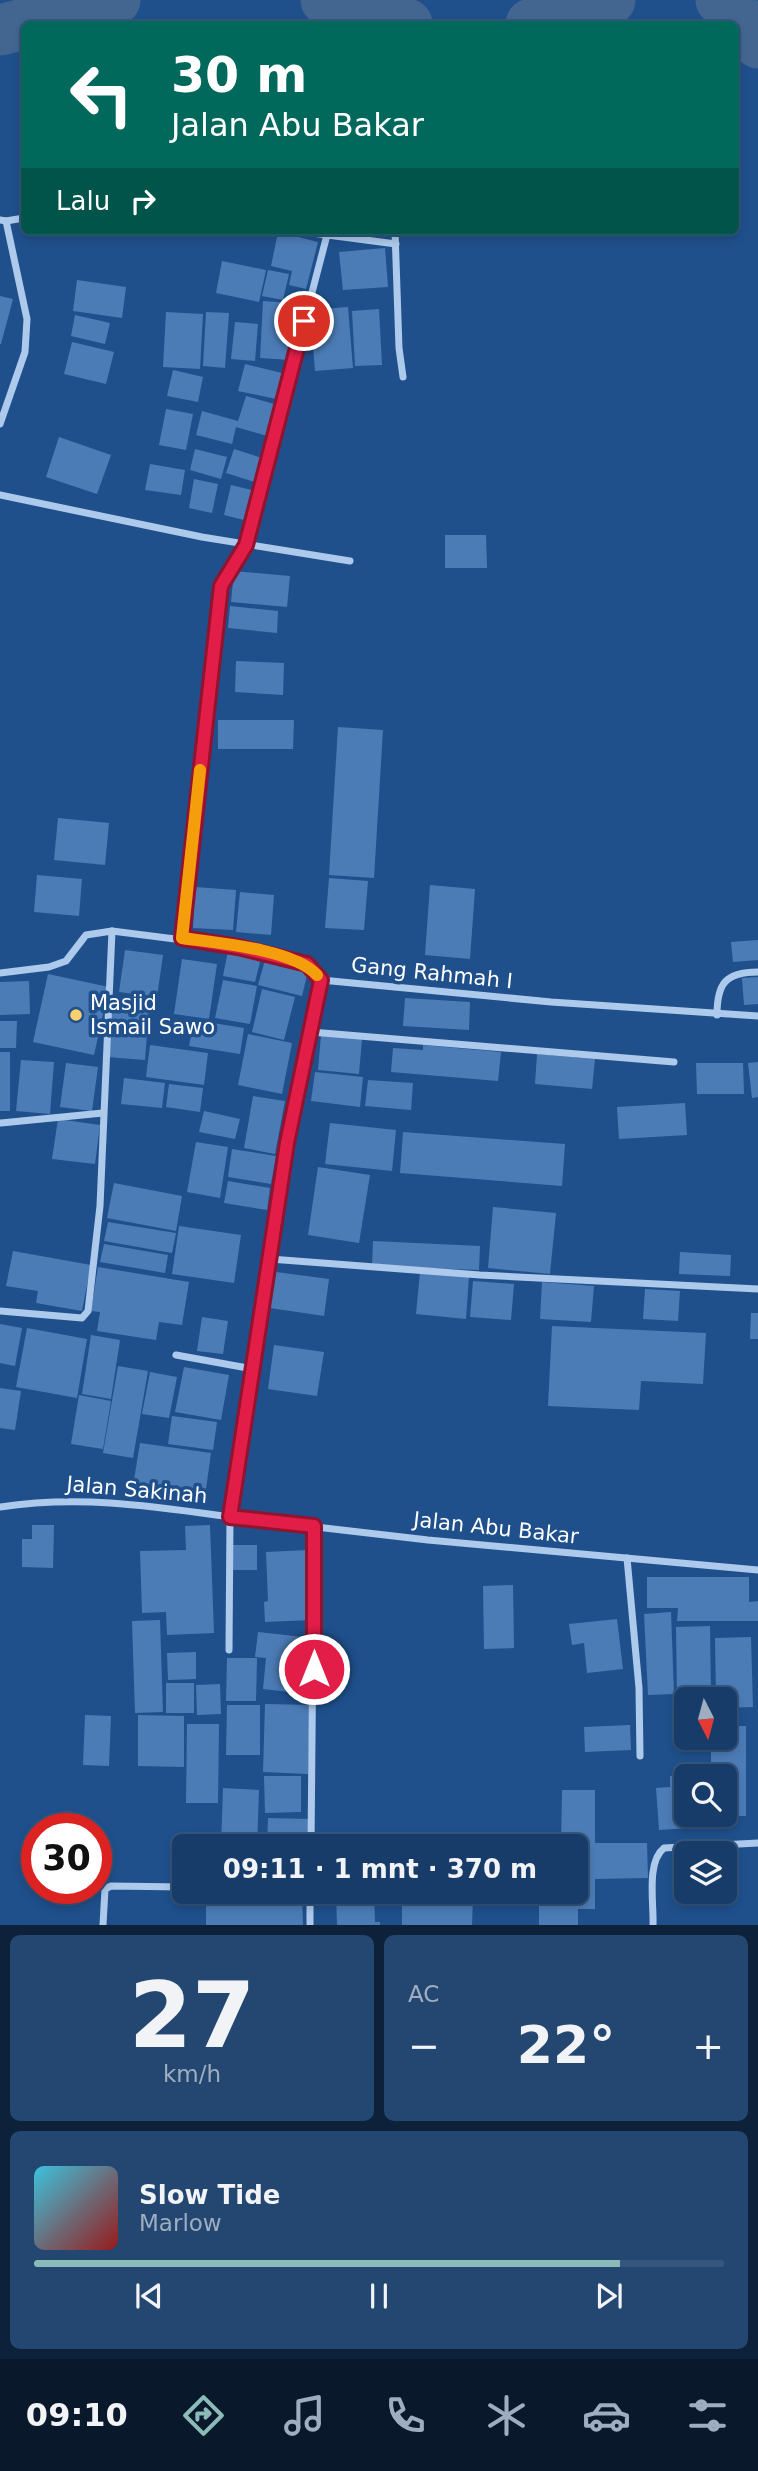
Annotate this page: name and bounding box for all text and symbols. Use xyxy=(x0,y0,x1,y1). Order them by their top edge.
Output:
text: 30 m xyxy=(171,47,307,104)
icon: left xyxy=(56,49,147,140)
text: Jalan Abu Bakar xyxy=(171,106,424,144)
icon: right xyxy=(124,182,162,220)
text: Lalu xyxy=(56,186,110,216)
pin xyxy=(274,291,334,351)
icon: arrive xyxy=(285,302,323,340)
street label: Gang Rahmah I xyxy=(350,953,514,993)
place label: Masjid Ismail Sawo xyxy=(90,991,215,1039)
marker: Masjid Ismail Sawo xyxy=(68,1007,84,1023)
street label: Jalan Sakinah xyxy=(64,1472,208,1508)
street label: Jalan Abu Bakar xyxy=(410,1507,580,1549)
position arrow xyxy=(277,1632,351,1706)
north arrow xyxy=(674,1687,737,1750)
map controls xyxy=(674,1687,737,1904)
button: search xyxy=(674,1764,737,1827)
speed limit sign: 30 xyxy=(21,1813,112,1904)
button: layers xyxy=(674,1841,737,1904)
text: 09:11 · 1 mnt · 370 m xyxy=(223,1854,537,1884)
text: 27 xyxy=(129,1963,255,2068)
text: AC xyxy=(408,1981,439,2007)
text: 22° xyxy=(517,2015,615,2075)
text: − xyxy=(408,2024,440,2068)
text: + xyxy=(692,2024,724,2068)
text: km/h xyxy=(163,2061,221,2087)
text: Slow Tide xyxy=(139,2180,280,2210)
text: Marlow xyxy=(139,2210,222,2236)
icon: previous xyxy=(130,2277,168,2315)
icon: pause xyxy=(360,2277,398,2315)
icon: next xyxy=(590,2277,628,2315)
icon: directions xyxy=(179,2391,228,2440)
icon: music xyxy=(280,2391,329,2440)
icon: phone xyxy=(381,2391,430,2440)
icon: climate xyxy=(482,2391,531,2440)
icon: car xyxy=(582,2391,631,2440)
icon: filters xyxy=(683,2391,732,2440)
text: 09:10 xyxy=(26,2396,128,2434)

